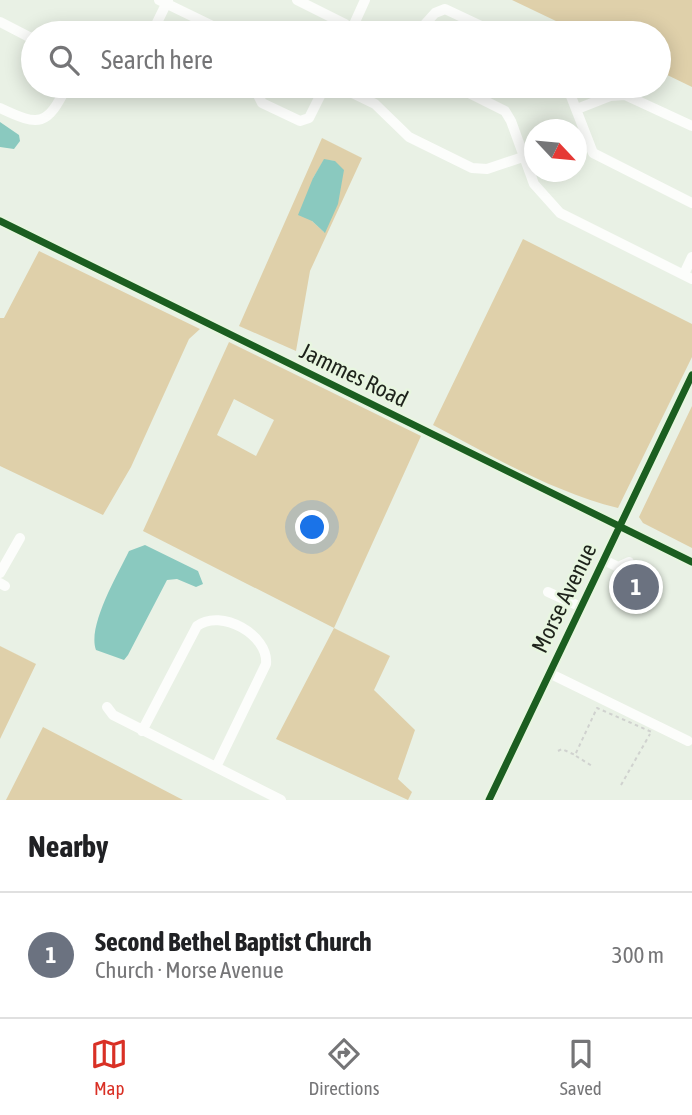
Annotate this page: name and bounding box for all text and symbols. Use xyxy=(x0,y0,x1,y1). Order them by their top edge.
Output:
search box xyxy=(21,21,671,98)
icon: search xyxy=(45,41,83,79)
text: Search here xyxy=(101,45,213,75)
north arrow xyxy=(524,119,587,182)
street label: Jammes Road xyxy=(296,338,412,412)
your location xyxy=(295,510,329,544)
street label: Morse Avenue xyxy=(526,539,602,657)
pin: 1 xyxy=(613,561,659,613)
text: Nearby xyxy=(28,829,108,863)
text: Second Bethel Baptist Church xyxy=(95,927,372,957)
text: 1 xyxy=(46,942,56,968)
text: 300 m xyxy=(612,942,664,968)
text: Church · Morse Avenue xyxy=(95,957,284,983)
tab: Map xyxy=(90,1035,128,1099)
tab: Directions xyxy=(309,1035,379,1099)
tab: Saved xyxy=(560,1035,602,1099)

